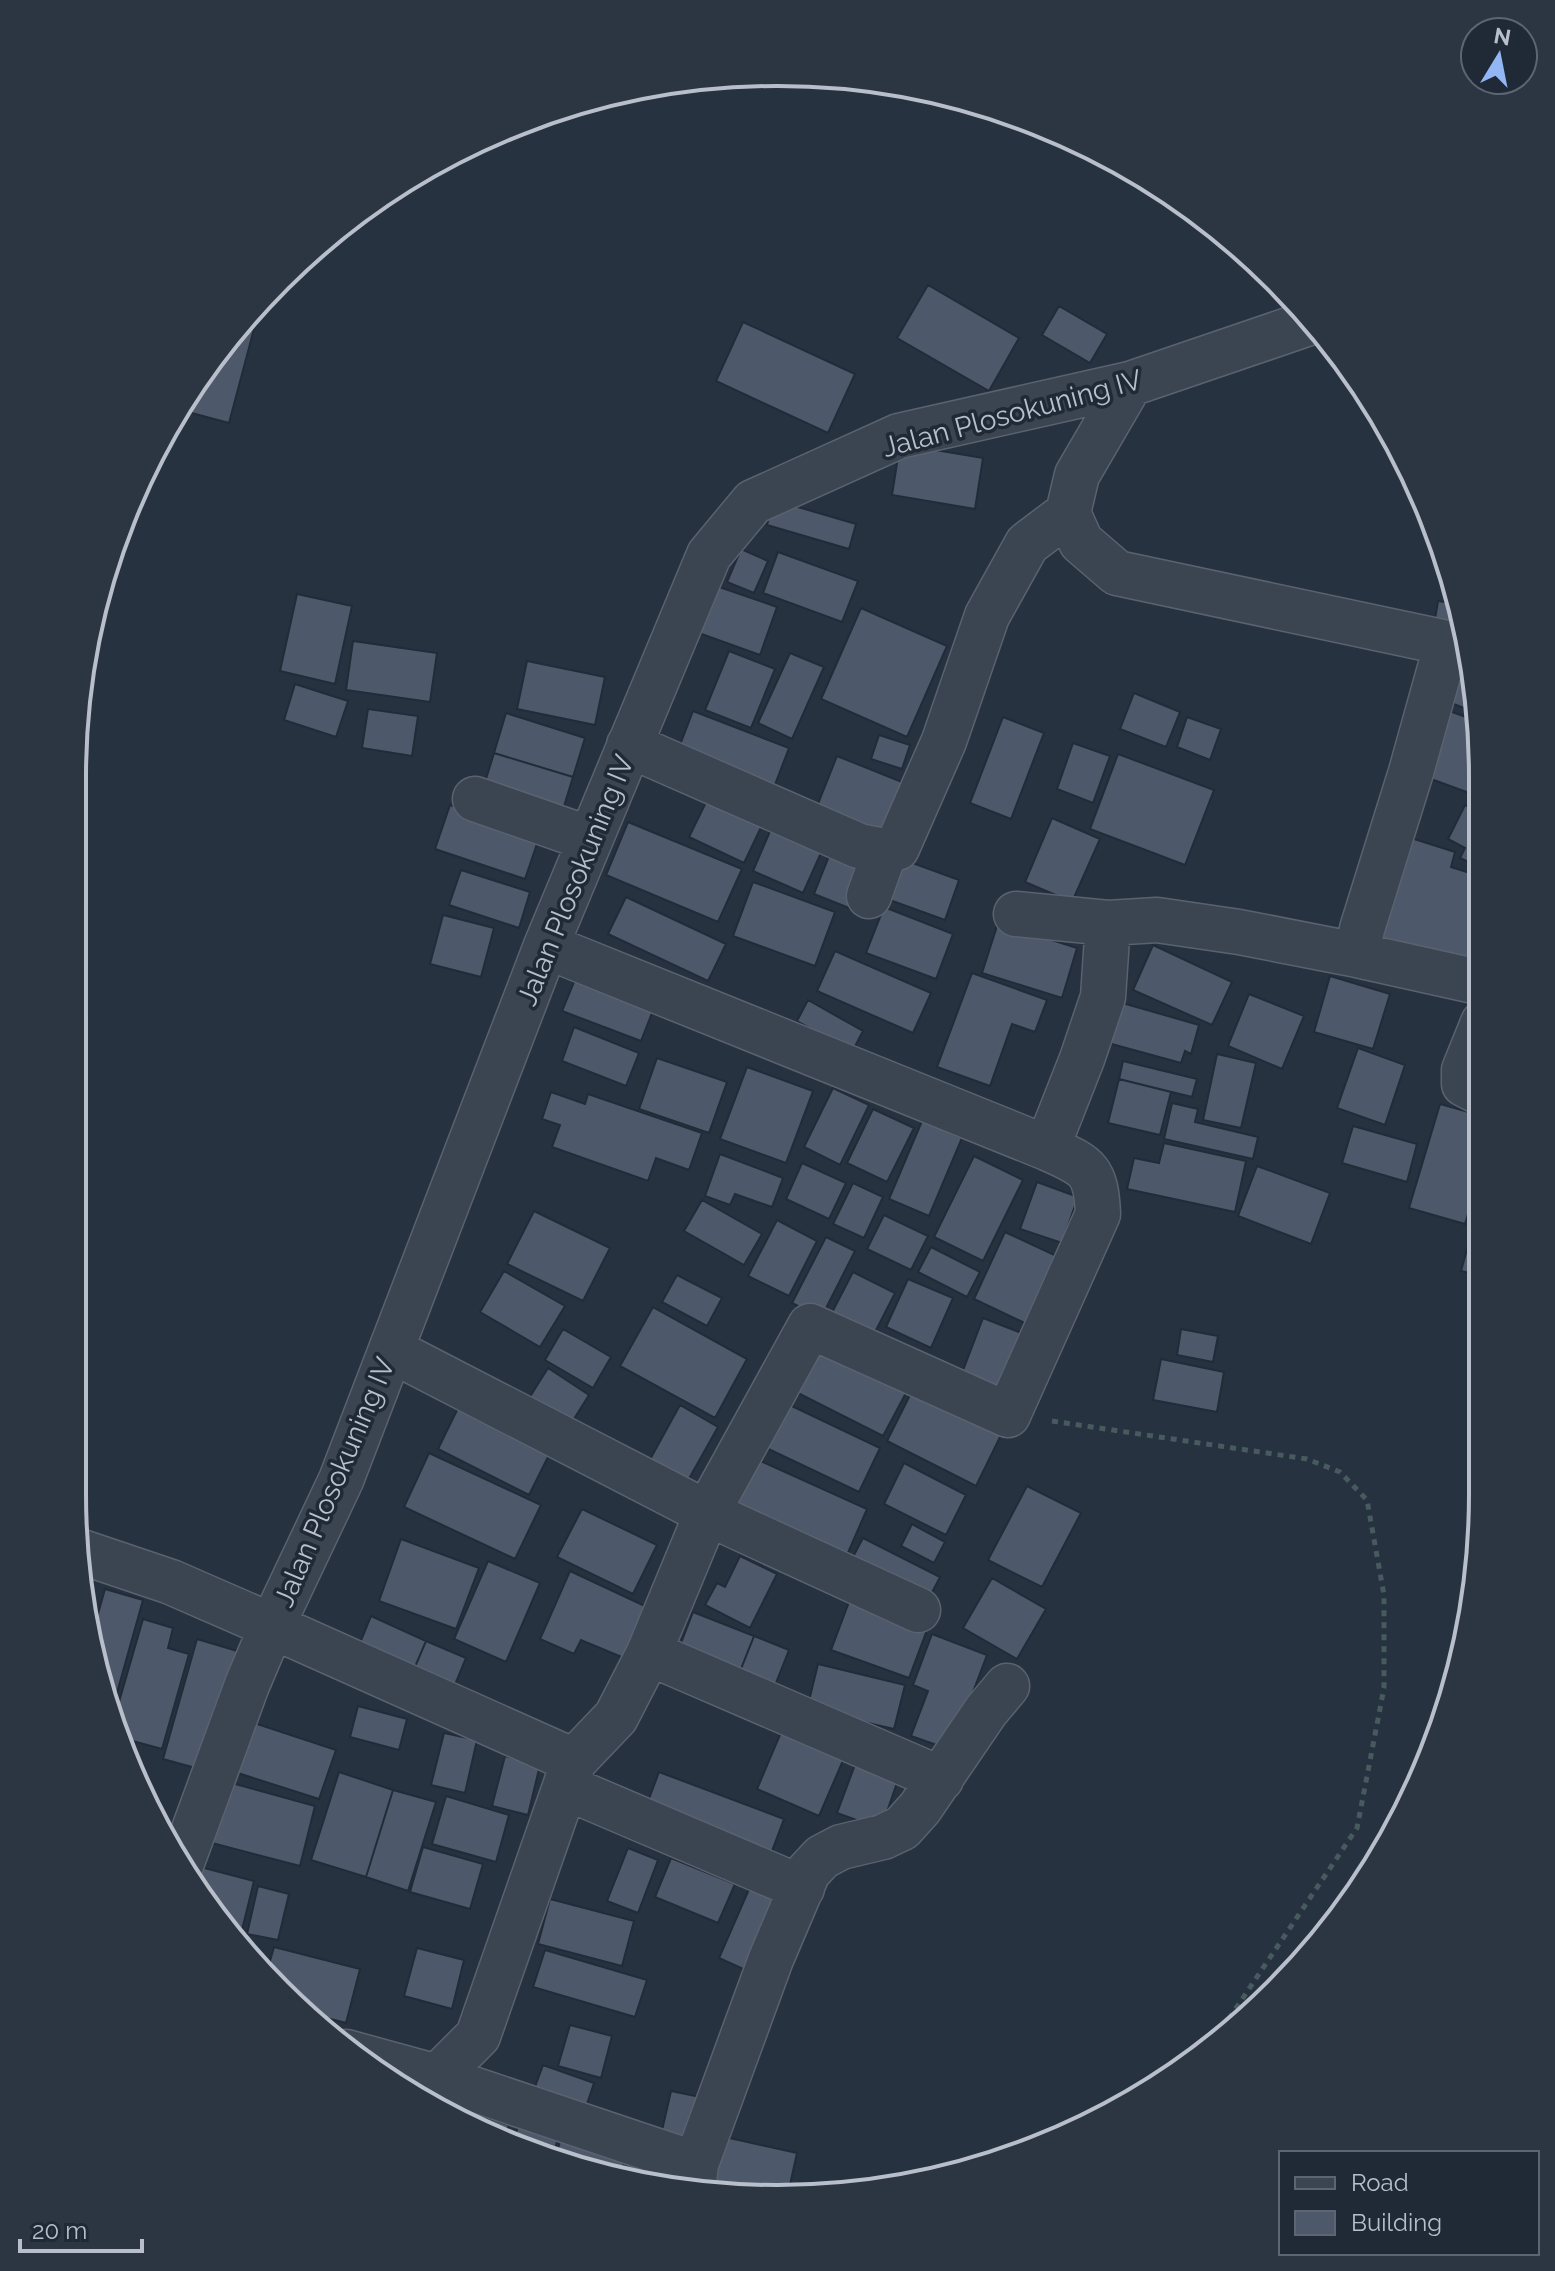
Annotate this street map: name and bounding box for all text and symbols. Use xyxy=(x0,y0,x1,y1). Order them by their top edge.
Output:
north arrow xyxy=(1459,16,1539,96)
text: N xyxy=(1492,22,1513,51)
street label: Jalan Plosokuning IV xyxy=(879,363,1146,464)
street label: Jalan Plosokuning IV xyxy=(510,750,641,1010)
street label: Jalan Plosokuning IV xyxy=(267,1353,402,1612)
legend xyxy=(1279,2151,1539,2255)
text: Road xyxy=(1351,2168,1409,2197)
scale bar xyxy=(20,2203,142,2253)
text: Building xyxy=(1351,2208,1442,2237)
text: 20 m xyxy=(32,2216,87,2245)

